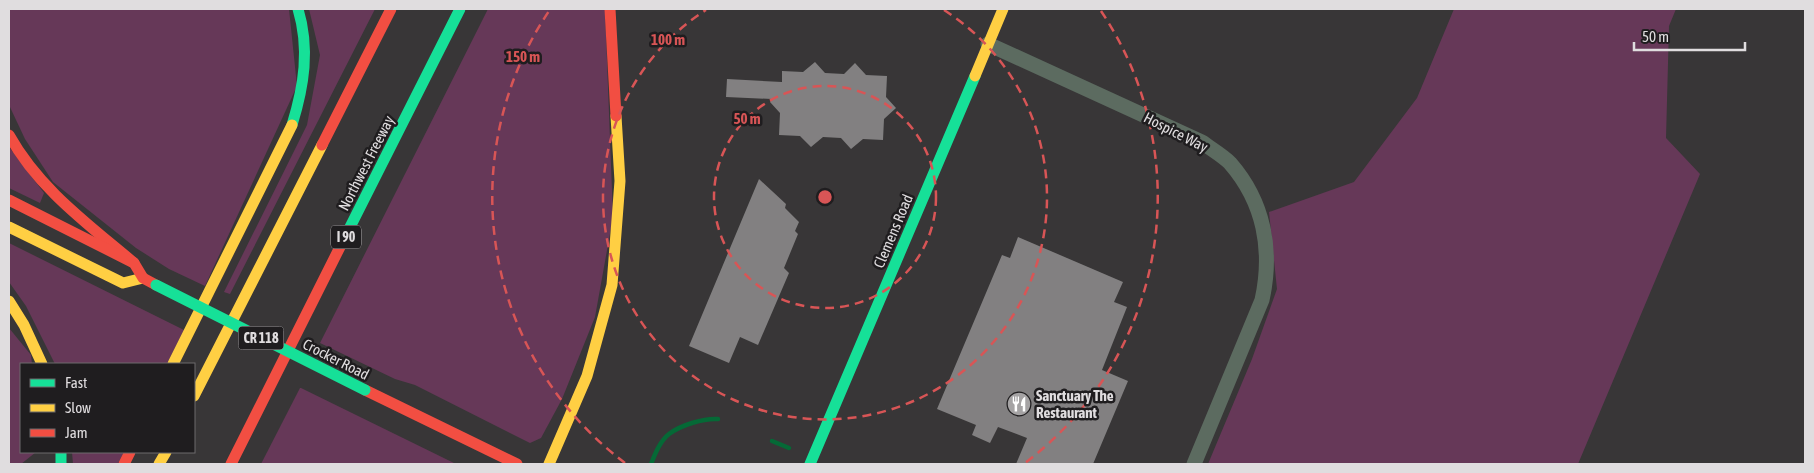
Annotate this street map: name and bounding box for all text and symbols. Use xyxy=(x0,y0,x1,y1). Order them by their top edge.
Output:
scale bar xyxy=(1634,20,1745,52)
text: 50 m xyxy=(1642,28,1669,45)
text: 100 m xyxy=(651,31,685,48)
text: 150 m xyxy=(506,48,540,65)
street label: Hospice Way xyxy=(1141,109,1211,155)
text: 50 m xyxy=(734,110,761,127)
street label: Northwest Freeway xyxy=(335,113,397,213)
centre of rings xyxy=(816,188,834,206)
street label: Clemens Road xyxy=(870,192,916,270)
road number: I 90 xyxy=(331,226,361,248)
road number: CR 118 xyxy=(238,326,284,349)
street label: Crocker Road xyxy=(300,335,372,383)
legend xyxy=(20,363,195,453)
text: Fast xyxy=(65,374,87,391)
place label: Sanctuary The Restaurant xyxy=(1036,387,1114,421)
restaurant icon: Sanctuary The Restaurant xyxy=(1006,391,1032,417)
text: Slow xyxy=(65,399,91,416)
text: Jam xyxy=(65,424,88,441)

